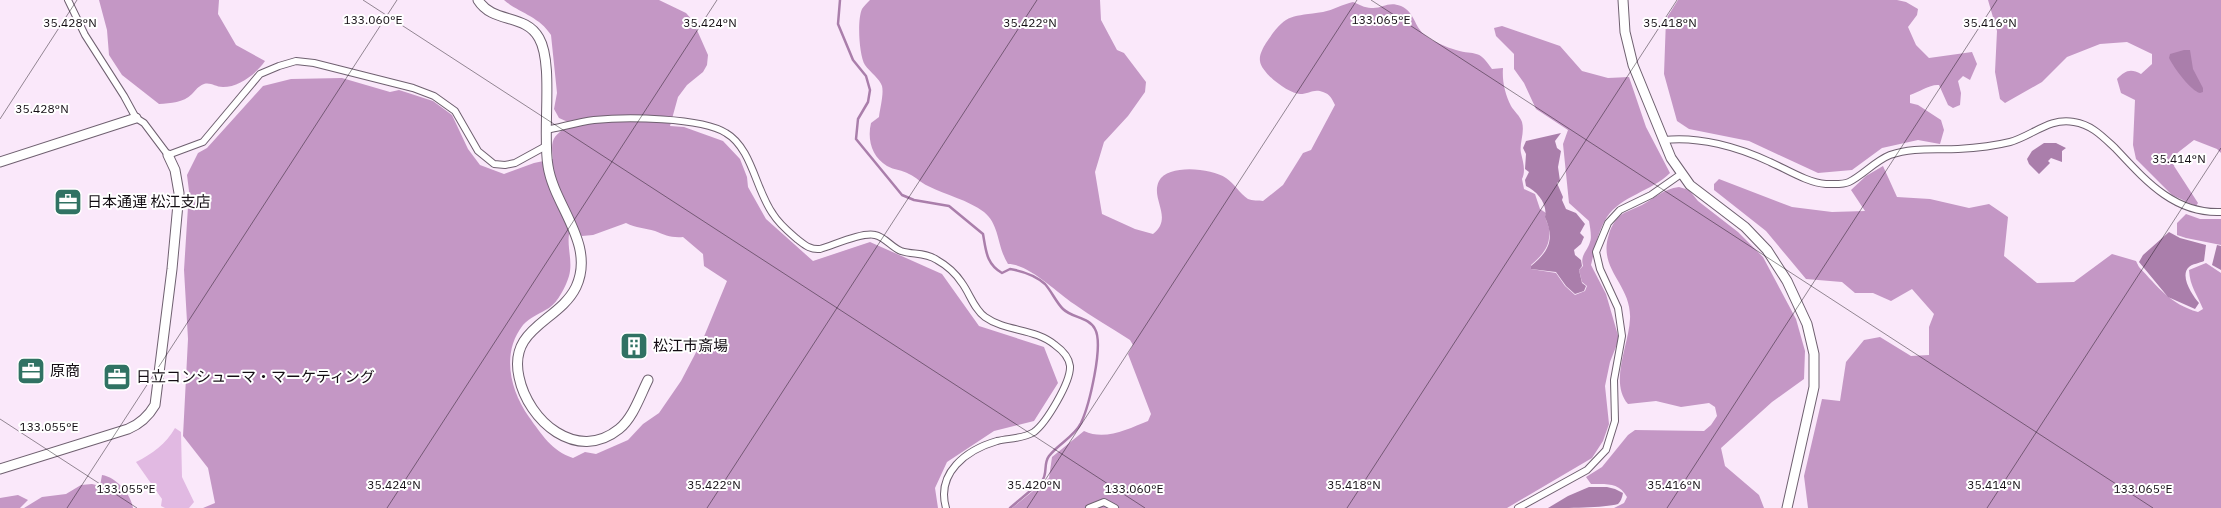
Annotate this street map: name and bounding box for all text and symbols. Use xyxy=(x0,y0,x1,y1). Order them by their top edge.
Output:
text: 133.060°E xyxy=(343,12,403,27)
text: 133.065°E xyxy=(1351,12,1411,27)
text: 35.428°N xyxy=(43,15,97,30)
text: 35.424°N xyxy=(683,15,737,30)
text: 35.422°N xyxy=(1003,15,1057,30)
text: 35.418°N xyxy=(1643,15,1697,30)
text: 35.416°N xyxy=(1963,15,2017,30)
text: 35.428°N xyxy=(15,101,69,116)
text: 35.414°N xyxy=(2152,151,2206,166)
office icon: 日本通運 松江支店 xyxy=(53,187,83,217)
place label: 日本通運 松江支店 xyxy=(87,192,211,211)
building icon: 松江市斎場 xyxy=(619,331,649,361)
place label: 松江市斎場 xyxy=(653,336,728,355)
office icon: 原商 xyxy=(16,356,46,386)
place label: 原商 xyxy=(50,361,80,380)
office icon: 日立コンシューマ・マーケティング xyxy=(102,362,132,392)
place label: 日立コンシューマ・マーケティング xyxy=(136,367,375,386)
text: 133.055°E xyxy=(19,419,79,434)
text: 35.424°N xyxy=(367,477,421,492)
text: 35.422°N xyxy=(687,477,741,492)
text: 35.420°N xyxy=(1007,477,1061,492)
text: 35.418°N xyxy=(1327,477,1381,492)
text: 35.416°N xyxy=(1647,477,1701,492)
text: 35.414°N xyxy=(1967,477,2021,492)
text: 133.055°E xyxy=(96,481,156,496)
text: 133.060°E xyxy=(1104,481,1164,496)
text: 133.065°E xyxy=(2113,481,2173,496)

